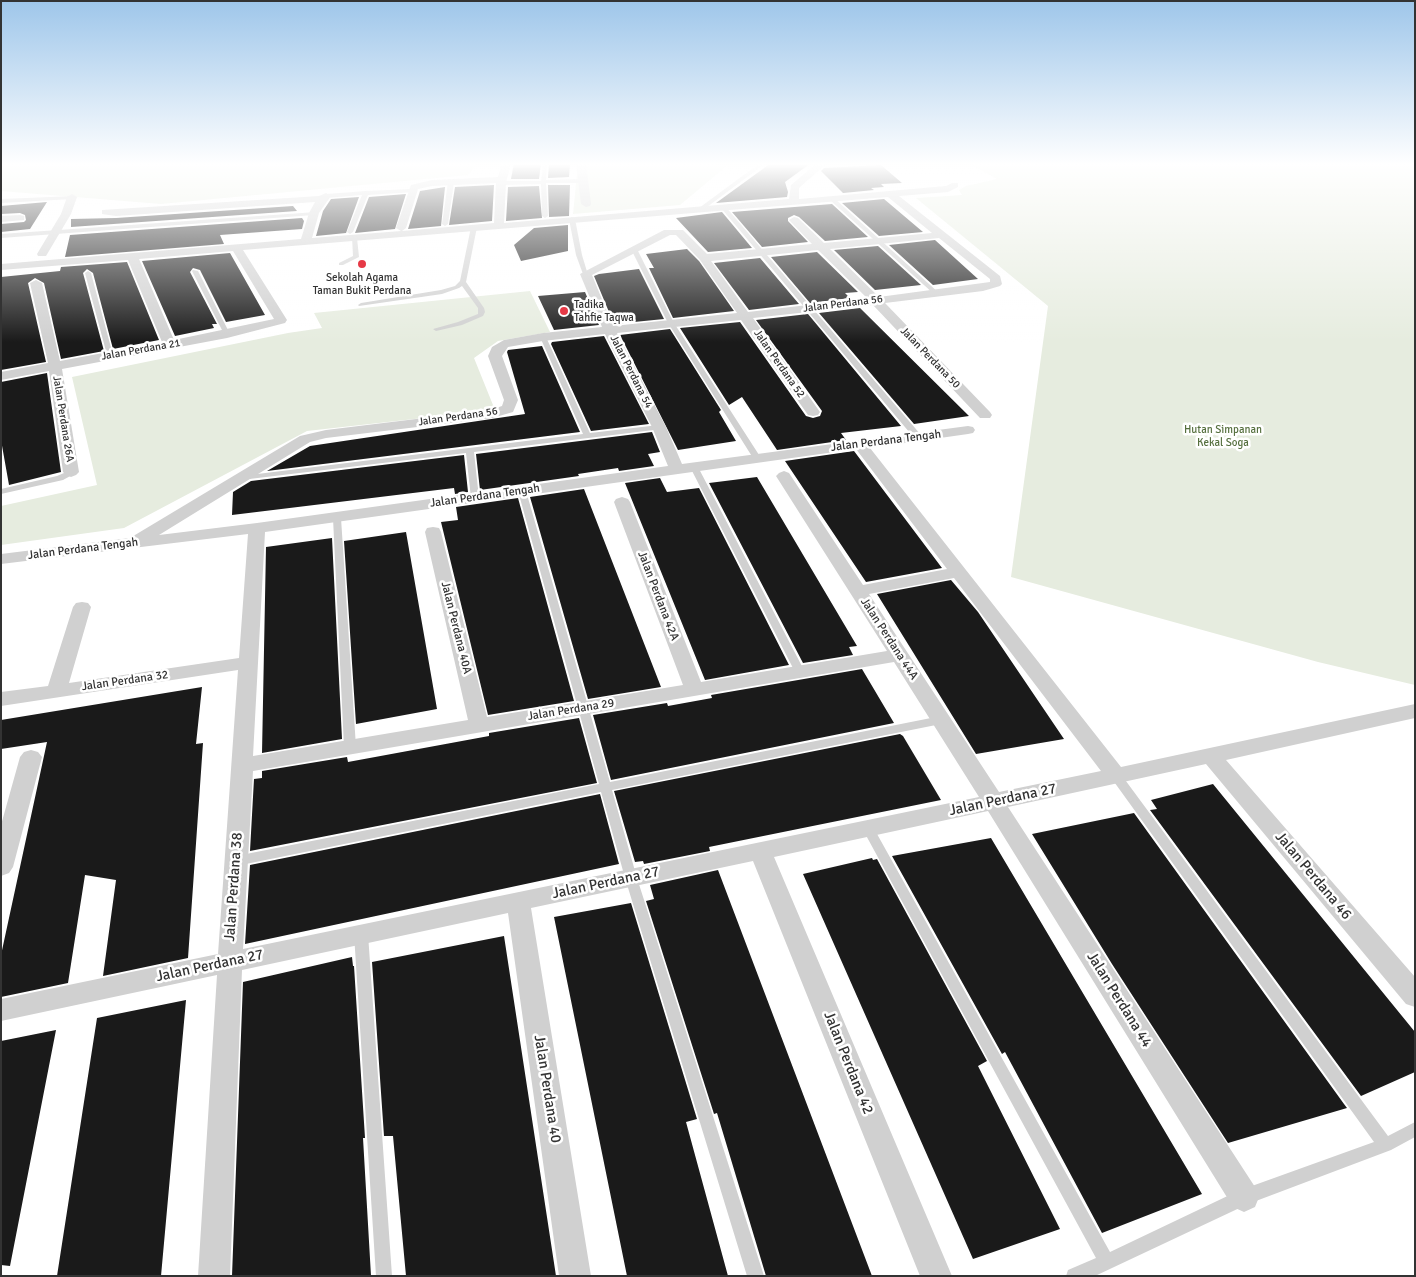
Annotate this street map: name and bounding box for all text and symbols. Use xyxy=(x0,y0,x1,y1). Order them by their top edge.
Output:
marker: Sekolah Agama Taman Bukit Perdana xyxy=(356,258,368,270)
place label: Sekolah Agama Taman Bukit Perdana xyxy=(313,271,411,297)
street label: Jalan Perdana 56 xyxy=(802,293,884,315)
place label: Tadika Tahfie Taqwa xyxy=(574,298,634,324)
marker: Tadika Tahfie Taqwa xyxy=(558,305,570,317)
street label: Jalan Perdana 50 xyxy=(897,325,963,391)
street label: Jalan Perdana 52 xyxy=(751,327,807,401)
street label: Jalan Perdana 54 xyxy=(607,333,655,411)
street label: Jalan Perdana 21 xyxy=(100,337,182,363)
street label: Jalan Perdana 26A xyxy=(50,375,76,463)
street label: Jalan Perdana 56 xyxy=(417,405,499,429)
park label: Hutan Simpanan Kekal Soga xyxy=(1184,423,1262,449)
street label: Jalan Perdana Tengah xyxy=(830,427,942,455)
street label: Jalan Perdana Tengah xyxy=(429,481,541,511)
street label: Jalan Perdana Tengah xyxy=(27,535,139,563)
street label: Jalan Perdana 42A xyxy=(634,549,682,643)
street label: Jalan Perdana 40A xyxy=(438,580,474,676)
street label: Jalan Perdana 44A xyxy=(857,595,921,683)
street label: Jalan Perdana 32 xyxy=(81,668,169,694)
street label: Jalan Perdana 29 xyxy=(527,696,615,724)
street label: Jalan Perdana 27 xyxy=(948,780,1058,820)
street label: Jalan Perdana 46 xyxy=(1271,828,1355,924)
street label: Jalan Perdana 38 xyxy=(221,832,247,942)
street label: Jalan Perdana 27 xyxy=(551,863,661,903)
street label: Jalan Perdana 27 xyxy=(155,946,265,986)
street label: Jalan Perdana 44 xyxy=(1082,949,1156,1051)
street label: Jalan Perdana 42 xyxy=(819,1009,877,1117)
street label: Jalan Perdana 40 xyxy=(530,1034,564,1144)

